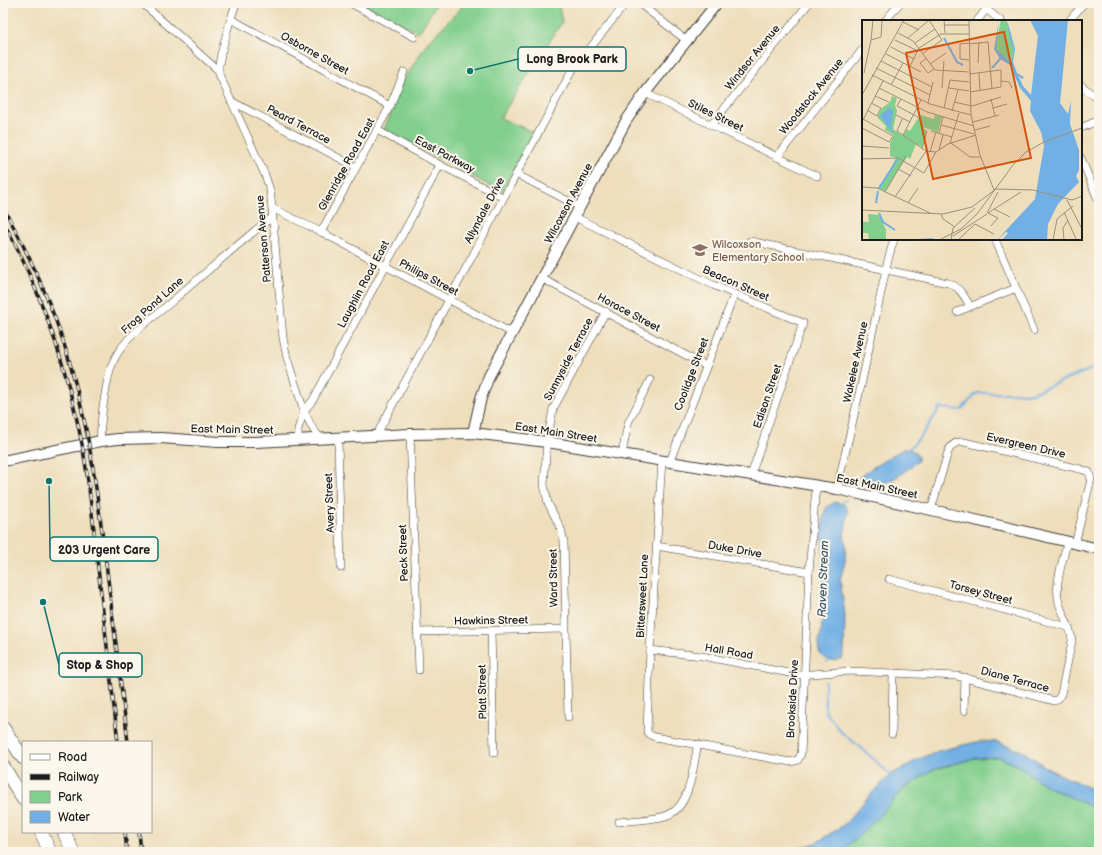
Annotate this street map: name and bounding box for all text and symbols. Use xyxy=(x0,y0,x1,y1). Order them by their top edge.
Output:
inset map xyxy=(862,20,1082,240)
street label: Windsor Avenue xyxy=(722,22,783,93)
street label: Osborne Street xyxy=(278,29,352,78)
callout: Long Brook Park xyxy=(518,47,626,71)
text: Long Brook Park xyxy=(526,52,618,67)
street label: Woodstock Avenue xyxy=(777,55,846,137)
street label: Stiles Street xyxy=(686,96,746,135)
street label: Peard Terrace xyxy=(265,102,333,147)
street label: Glenridge Road East xyxy=(316,115,378,213)
street label: East Parkway xyxy=(413,133,477,176)
street label: Wilcoxson Avenue xyxy=(542,160,595,246)
street label: Allyndale Drive xyxy=(462,175,508,246)
street label: Patterson Avenue xyxy=(253,194,274,283)
street label: Laughlin Road East xyxy=(335,238,392,330)
place label: Wilcoxson Elementary School xyxy=(712,238,804,264)
school or university icon: Wilcoxson Elementary School xyxy=(691,241,709,259)
street label: Philips Street xyxy=(397,256,461,299)
street label: Beacon Street xyxy=(700,263,772,304)
street label: Frog Pond Lane xyxy=(119,274,186,337)
street label: Horace Street xyxy=(595,290,663,335)
street label: Sunnyside Terrace xyxy=(541,315,596,403)
street label: Wakelee Avenue xyxy=(841,320,871,404)
street label: Coolidge Street xyxy=(672,335,712,413)
street label: Edison Street xyxy=(750,362,785,430)
street label: East Main Street xyxy=(514,420,598,445)
street label: East Main Street xyxy=(191,422,274,437)
street label: Evergreen Drive xyxy=(985,430,1067,461)
street label: Avery Street xyxy=(322,472,337,533)
street label: East Main Street xyxy=(835,472,919,502)
street label: Peck Street xyxy=(396,524,411,582)
callout: 203 Urgent Care xyxy=(50,537,158,561)
street label: Duke Drive xyxy=(707,538,763,561)
water label: Raven Stream xyxy=(815,540,832,618)
text: 203 Urgent Care xyxy=(58,543,150,558)
street label: Ward Street xyxy=(546,548,561,607)
street label: Bittersweet Lane xyxy=(634,553,651,638)
street label: Torsey Street xyxy=(948,578,1014,607)
street label: Hawkins Street xyxy=(454,613,529,628)
street label: Hall Road xyxy=(704,641,754,662)
callout: Stop & Shop xyxy=(59,653,142,677)
text: Stop & Shop xyxy=(67,658,134,673)
street label: Brookside Drive xyxy=(784,659,801,739)
street label: Platt Street xyxy=(476,664,489,720)
street label: Diane Terrace xyxy=(979,664,1051,695)
legend xyxy=(22,741,152,833)
text: Road xyxy=(58,750,87,765)
text: Railway xyxy=(58,770,100,785)
text: Park xyxy=(58,790,82,805)
text: Water xyxy=(58,810,90,825)

